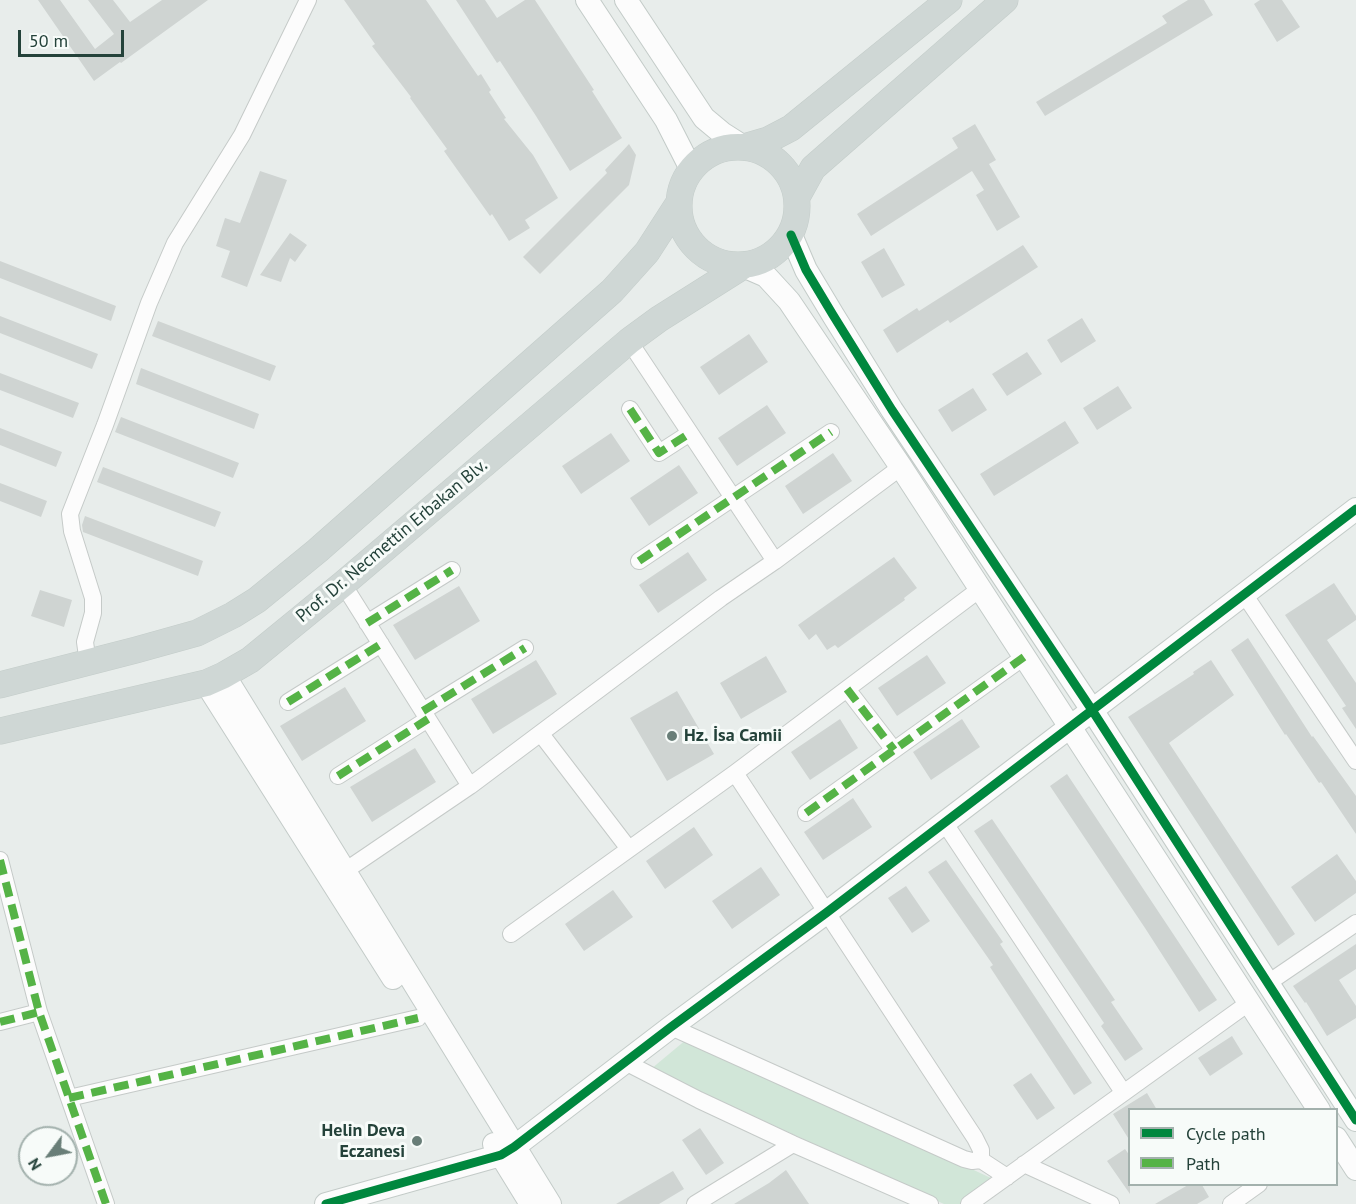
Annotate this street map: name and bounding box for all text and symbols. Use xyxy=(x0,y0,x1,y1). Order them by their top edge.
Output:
scale bar xyxy=(21,18,128,56)
text: 50 m xyxy=(29,29,68,52)
street label: Prof. Dr. Necmettin Erbakan Blv. xyxy=(292,455,492,627)
place label: Hz. İsa Camii xyxy=(684,725,782,747)
marker: Hz. İsa Camii xyxy=(665,729,679,743)
legend xyxy=(1128,1108,1338,1186)
place label: Helin Deva Eczanesi xyxy=(322,1120,405,1162)
text: Cycle path xyxy=(1186,1122,1266,1145)
north arrow xyxy=(18,1126,78,1186)
marker: Helin Deva Eczanesi xyxy=(410,1134,424,1148)
text: Path xyxy=(1186,1152,1220,1175)
text: N xyxy=(23,1155,46,1174)

